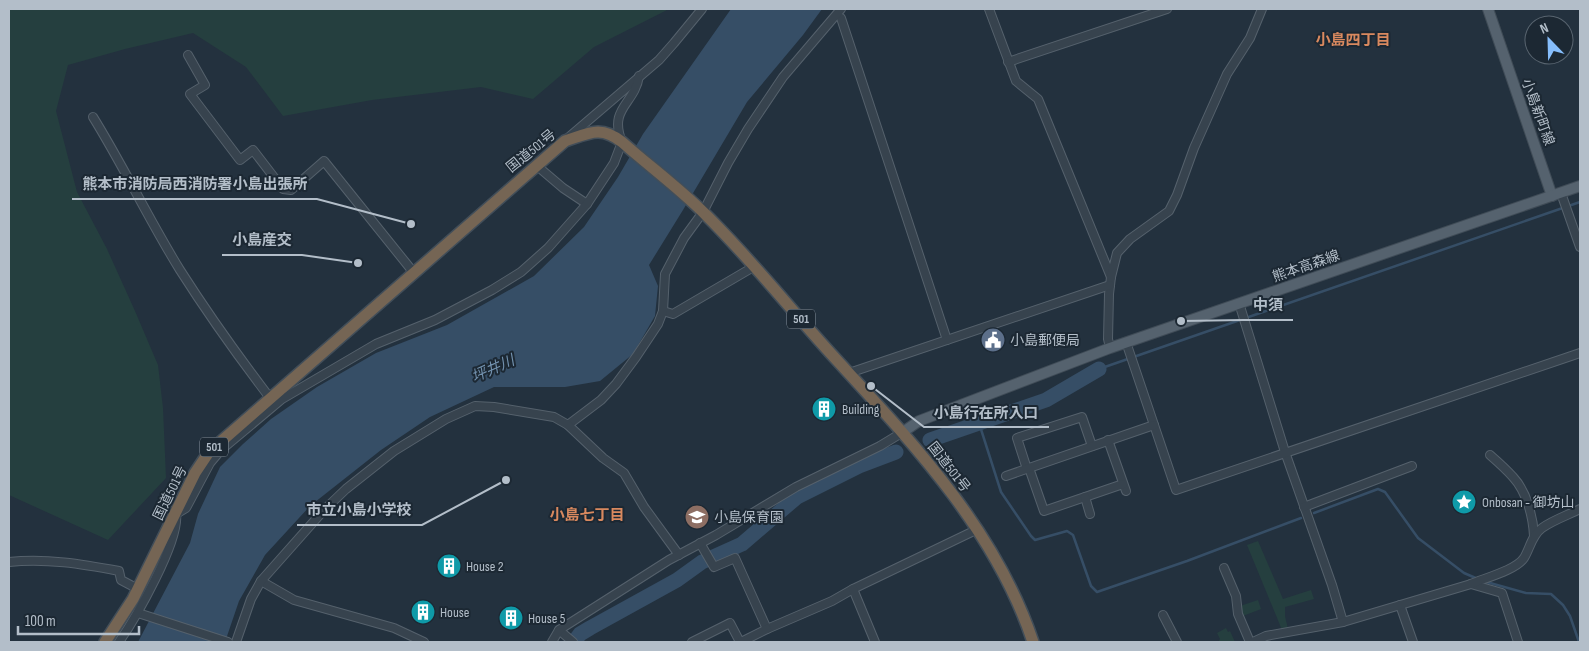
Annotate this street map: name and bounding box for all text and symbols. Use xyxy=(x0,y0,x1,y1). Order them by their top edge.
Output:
north arrow xyxy=(1524,15,1574,65)
text: N xyxy=(1537,19,1551,38)
district label: 小島四丁目 xyxy=(1315,31,1391,50)
street label: 小島新町線 xyxy=(1518,76,1558,148)
street label: 国道501号 xyxy=(503,126,559,176)
callout: 熊本市消防局西消防署小島出張所 xyxy=(72,169,317,199)
text: 熊本市消防局西消防署小島出張所 xyxy=(82,175,308,194)
callout: 小島産交 xyxy=(222,225,302,255)
text: 小島産交 xyxy=(232,231,292,250)
street label: 熊本高森線 xyxy=(1270,247,1342,285)
callout: 中須 xyxy=(1243,290,1293,320)
text: 中須 xyxy=(1253,296,1283,315)
road number: 501 xyxy=(787,310,815,328)
public building icon: 小島郵便局 xyxy=(980,327,1006,353)
place label: 小島郵便局 xyxy=(1010,332,1080,349)
water label: 坪井川 xyxy=(469,350,519,387)
building icon: Building xyxy=(811,396,837,422)
callout: 小島行在所入口 xyxy=(924,397,1049,427)
place label: Building xyxy=(842,401,880,418)
text: 小島行在所入口 xyxy=(933,404,1039,423)
road number: 501 xyxy=(200,438,228,457)
street label: 国道501号 xyxy=(924,439,974,495)
street label: 国道501号 xyxy=(149,463,191,523)
place icon: Onbosan - 御坊山 xyxy=(1451,489,1477,515)
place label: Onbosan - 御坊山 xyxy=(1482,494,1574,511)
callout: 市立小島小学校 xyxy=(297,495,422,525)
text: 市立小島小学校 xyxy=(306,501,412,520)
school or university icon: 小島保育園 xyxy=(684,504,710,530)
district label: 小島七丁目 xyxy=(549,506,625,525)
place label: 小島保育園 xyxy=(714,509,784,526)
building icon: House 2 xyxy=(436,553,462,579)
place label: House 2 xyxy=(466,558,504,575)
building icon: House xyxy=(410,599,436,625)
scale bar xyxy=(18,604,139,636)
place label: House xyxy=(440,604,469,621)
building icon: House 5 xyxy=(498,605,524,631)
place label: House 5 xyxy=(528,610,566,627)
text: 100 m xyxy=(25,612,56,631)

